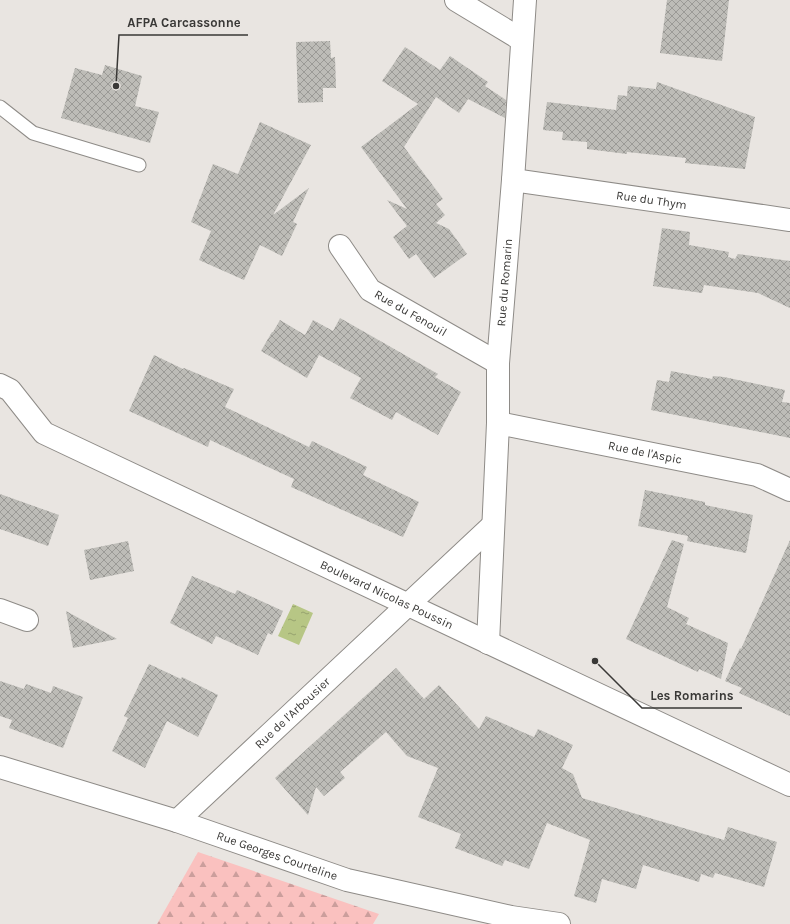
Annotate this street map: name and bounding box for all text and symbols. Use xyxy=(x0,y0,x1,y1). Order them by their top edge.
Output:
callout: AFPA Carcassonne xyxy=(119,10,248,35)
text: AFPA Carcassonne xyxy=(127,15,241,30)
street label: Rue du Thym xyxy=(615,188,688,212)
street label: Rue du Romarin xyxy=(494,238,515,327)
street label: Rue du Fenouil xyxy=(372,287,449,339)
street label: Rue de l'Aspic xyxy=(607,438,683,467)
street label: Boulevard Nicolas Poussin xyxy=(318,557,456,632)
street label: Rue de l'Arbousier xyxy=(252,674,333,751)
callout: Les Romarins xyxy=(642,683,742,708)
text: Les Romarins xyxy=(650,688,734,703)
street label: Rue Georges Courteline xyxy=(215,828,339,883)

